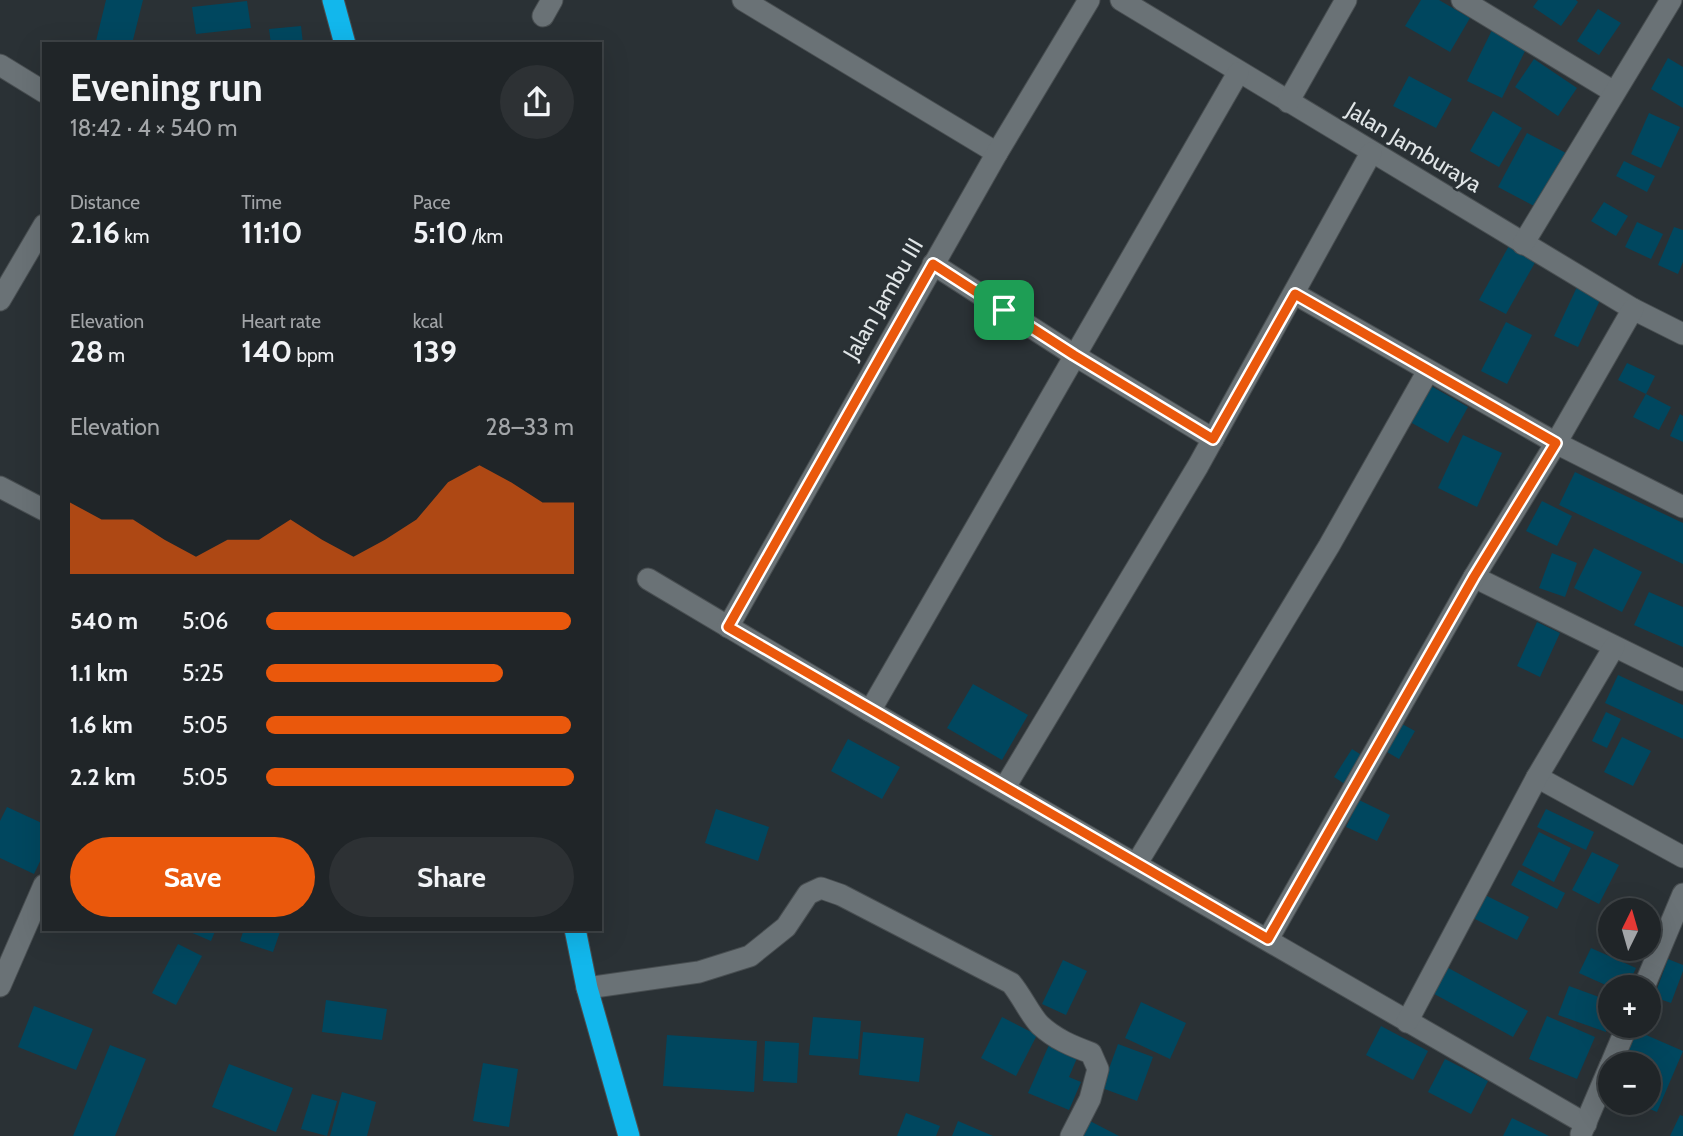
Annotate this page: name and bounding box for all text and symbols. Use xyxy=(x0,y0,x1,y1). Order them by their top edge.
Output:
text: Evening run xyxy=(70,64,263,111)
button: share xyxy=(500,65,574,139)
street label: Jalan Jamburaya xyxy=(1340,95,1487,198)
text: 18:42 · 4 × 540 m xyxy=(70,114,238,142)
text: Distance xyxy=(70,191,140,214)
text: Time xyxy=(241,191,282,214)
text: Pace xyxy=(413,191,451,214)
text: 2.16 xyxy=(70,214,120,251)
text: 11:10 xyxy=(241,214,302,251)
text: 5:10 xyxy=(413,214,468,251)
text: km xyxy=(120,225,149,248)
text: /km xyxy=(468,225,503,248)
street label: Jalan Jambu III xyxy=(836,233,929,366)
pin xyxy=(974,280,1034,340)
icon: arrive xyxy=(985,291,1023,329)
text: Elevation xyxy=(70,310,144,333)
text: Heart rate xyxy=(241,310,321,333)
text: kcal xyxy=(413,310,443,333)
text: 28 xyxy=(70,333,104,370)
text: 140 xyxy=(241,333,292,370)
text: 139 xyxy=(413,333,457,370)
text: m xyxy=(104,344,125,367)
text: bpm xyxy=(292,344,334,367)
text: Elevation xyxy=(70,413,160,441)
text: 28–33 m xyxy=(486,413,574,441)
text: 540 m xyxy=(70,607,138,635)
text: 5:06 xyxy=(182,607,228,635)
text: 1.1 km xyxy=(70,659,128,687)
text: 5:25 xyxy=(182,659,224,687)
text: 1.6 km xyxy=(70,711,133,739)
text: 5:05 xyxy=(182,711,228,739)
text: 2.2 km xyxy=(70,763,136,791)
text: 5:05 xyxy=(182,763,228,791)
button: Save xyxy=(70,837,315,917)
button: Share xyxy=(329,837,574,917)
north arrow xyxy=(1598,898,1661,961)
map controls xyxy=(1598,898,1661,1115)
button: + xyxy=(1598,975,1661,1038)
button: − xyxy=(1598,1052,1661,1115)

